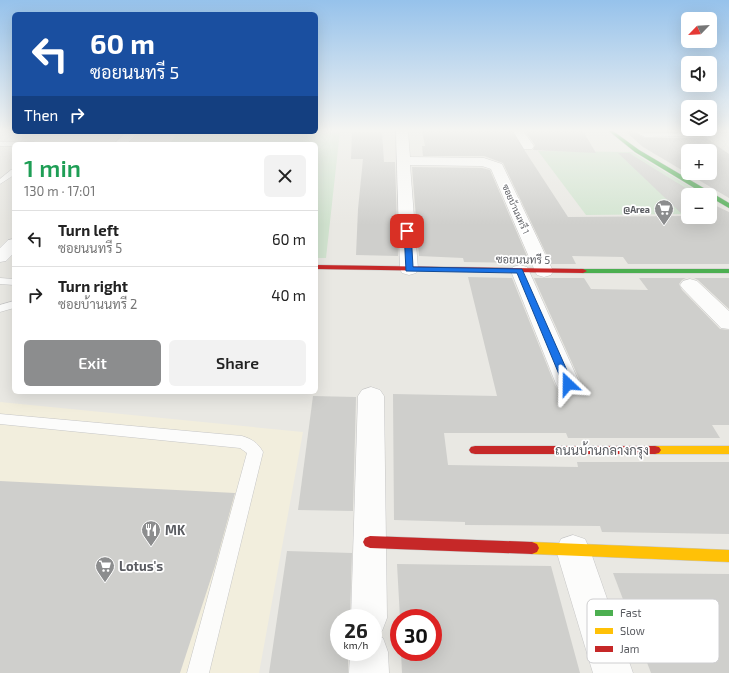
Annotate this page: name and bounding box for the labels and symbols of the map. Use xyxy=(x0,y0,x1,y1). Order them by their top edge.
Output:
north arrow xyxy=(681,12,717,48)
street label: ซอยบ้านนทรี 1 xyxy=(500,182,532,236)
supermarket icon: @Area xyxy=(653,198,675,226)
place label: @Area xyxy=(623,204,650,215)
pin xyxy=(390,214,424,248)
street label: ซอยนนทรี 5 xyxy=(496,251,550,266)
position arrow xyxy=(547,363,589,405)
street label: ถนนบ้านกลางกรุง xyxy=(555,441,649,460)
restaurant icon: MK xyxy=(140,519,162,547)
place label: MK xyxy=(165,522,186,538)
supermarket icon: Lotus's xyxy=(94,555,116,583)
place label: Lotus's xyxy=(119,558,163,574)
legend xyxy=(587,599,719,663)
text: Fast xyxy=(620,606,642,619)
speed limit sign: 30 xyxy=(390,609,442,661)
text: Slow xyxy=(620,624,645,637)
text: Jam xyxy=(620,642,639,655)

